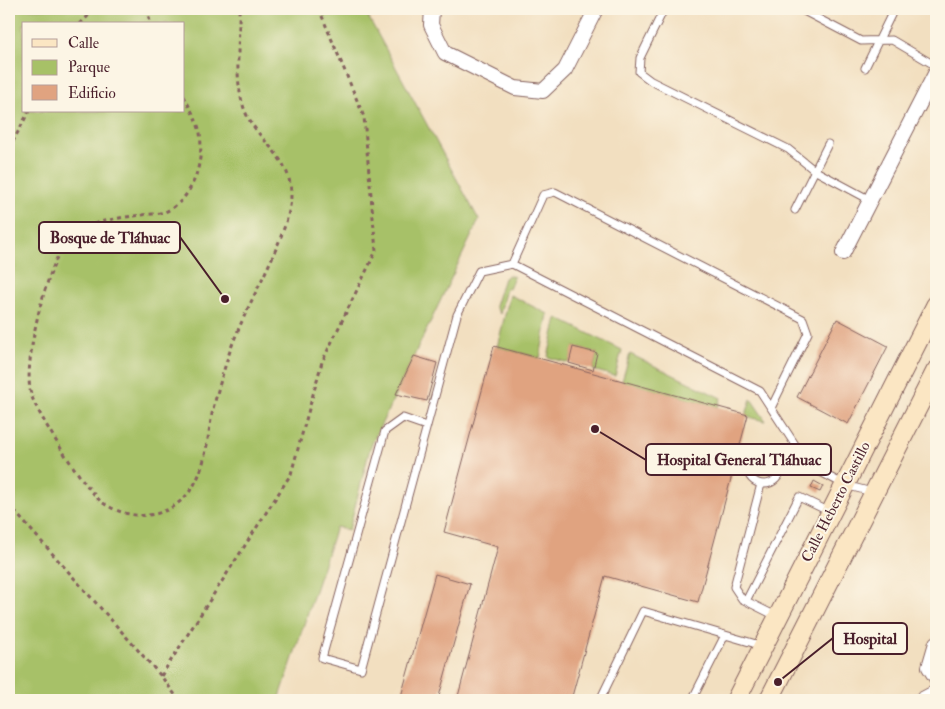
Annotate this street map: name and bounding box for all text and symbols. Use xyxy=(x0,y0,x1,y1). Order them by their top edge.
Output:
legend xyxy=(22,22,185,112)
text: Calle xyxy=(68,34,99,53)
text: Parque xyxy=(68,58,110,77)
text: Edificio xyxy=(68,84,116,103)
callout: Bosque de Tláhuac xyxy=(39,222,180,253)
text: Bosque de Tláhuac xyxy=(50,228,171,249)
street label: Calle Heberto Castillo xyxy=(797,438,875,566)
callout: Hospital General Tláhuac xyxy=(646,444,831,475)
text: Hospital General Tláhuac xyxy=(657,450,822,471)
callout: Hospital xyxy=(833,623,907,654)
text: Hospital xyxy=(843,629,898,650)

